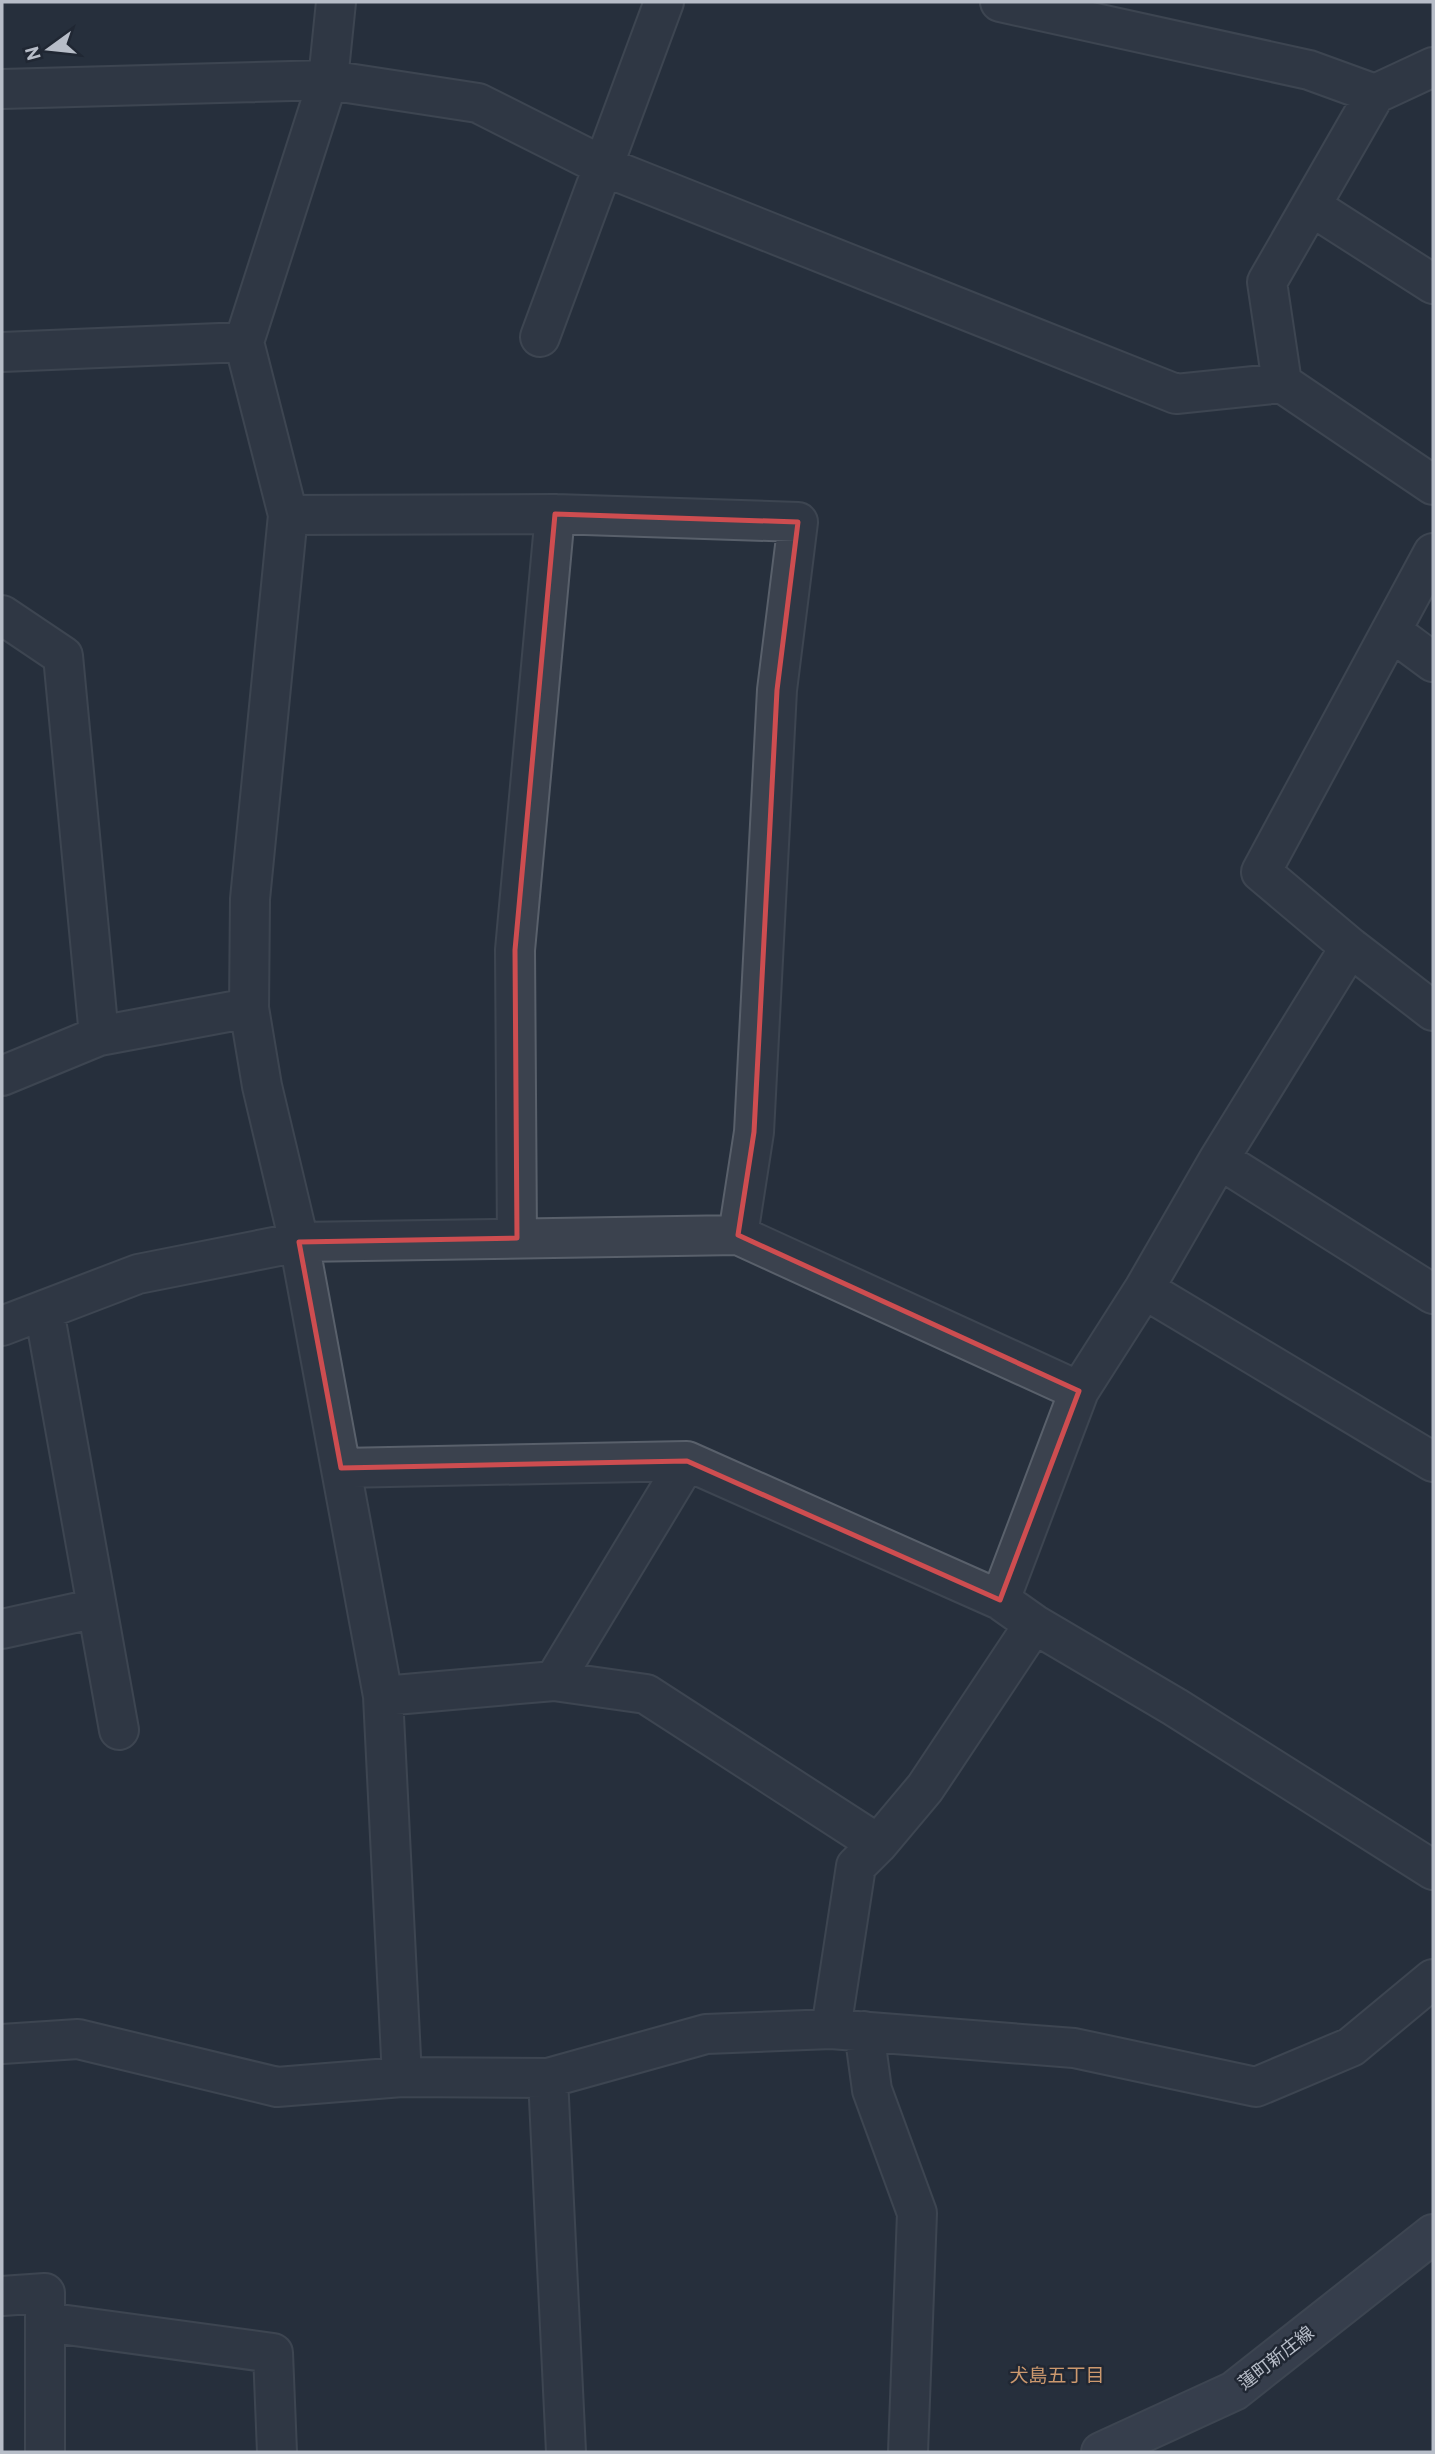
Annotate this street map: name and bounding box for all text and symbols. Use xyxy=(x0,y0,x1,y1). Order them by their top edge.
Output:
north arrow xyxy=(14,14,84,84)
text: N xyxy=(21,43,48,63)
street label: 蓮町新庄線 xyxy=(1234,2322,1319,2396)
district label: 犬島五丁目 xyxy=(1009,2365,1105,2389)

